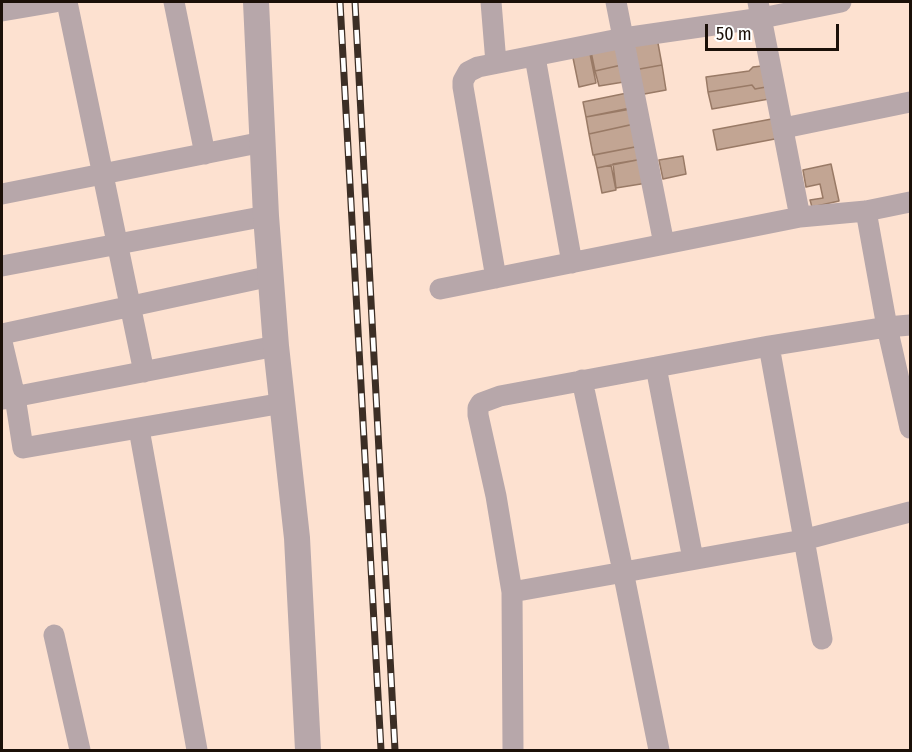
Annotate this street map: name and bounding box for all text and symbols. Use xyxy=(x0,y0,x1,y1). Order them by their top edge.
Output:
scale bar xyxy=(708,12,842,50)
text: 50 m xyxy=(716,23,752,45)

